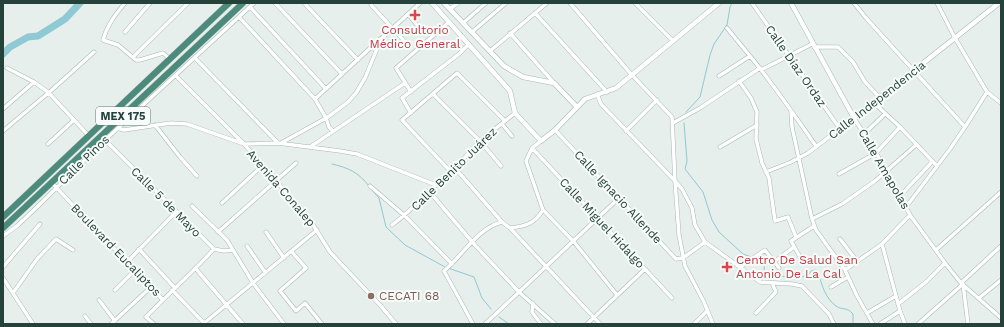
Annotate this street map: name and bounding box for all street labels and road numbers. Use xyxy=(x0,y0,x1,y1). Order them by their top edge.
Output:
street label: Calle Díaz Ordaz xyxy=(763,22,829,110)
street label: Calle Independencia xyxy=(826,58,928,142)
road number: MEX 175 xyxy=(96,107,150,125)
street label: Calle Benito Juárez xyxy=(408,124,500,214)
street label: Calle Amapolas xyxy=(855,126,913,212)
street label: Calle Pinos xyxy=(56,132,112,188)
street label: Avenida Conalep xyxy=(244,147,318,229)
street label: Calle Ignacio Allende xyxy=(571,148,665,247)
street label: Calle 5 de Mayo xyxy=(128,164,204,240)
street label: Calle Miguel Hidalgo xyxy=(556,175,648,271)
street label: Boulevard Eucaliptos xyxy=(68,201,164,299)

